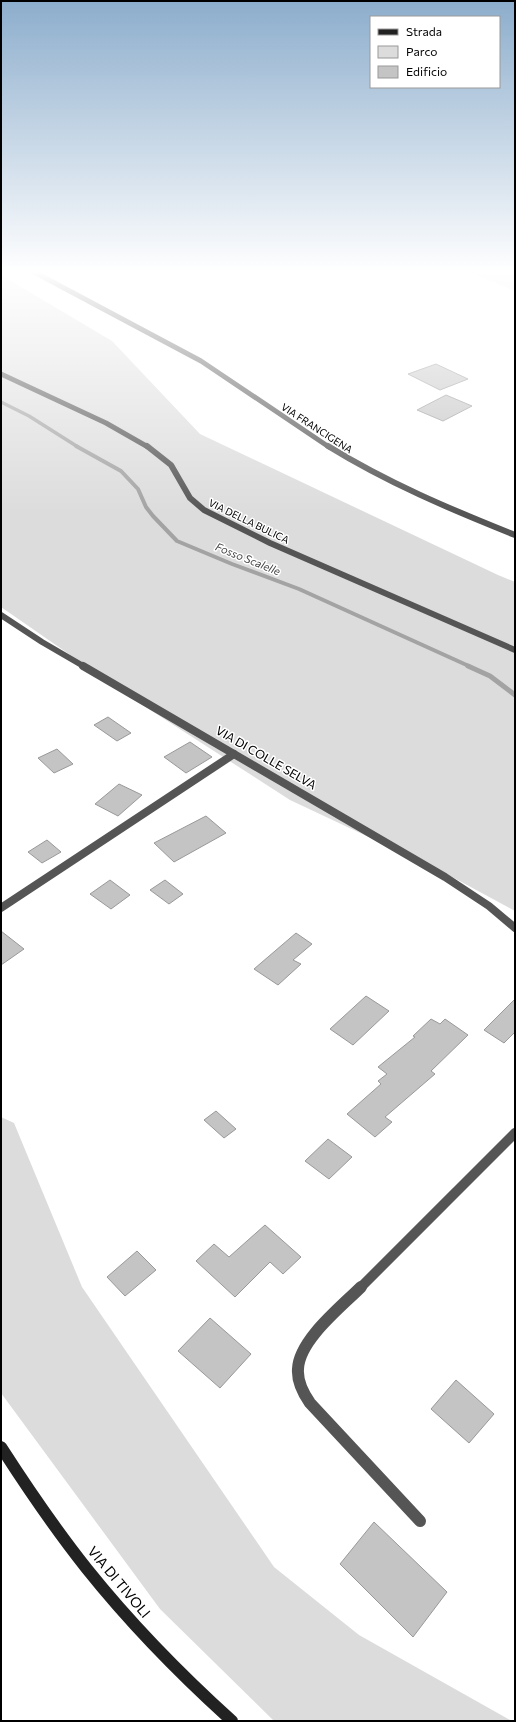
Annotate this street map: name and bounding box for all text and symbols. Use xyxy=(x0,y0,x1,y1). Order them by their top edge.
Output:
legend xyxy=(370,16,500,88)
text: Strada xyxy=(406,24,442,38)
text: Parco xyxy=(406,44,438,58)
text: Edificio xyxy=(406,64,447,78)
street label: VIA FRANCIGENA xyxy=(279,400,355,456)
street label: VIA DELLA BULICA xyxy=(207,496,291,546)
water label: Fosso Scalelle xyxy=(214,540,283,578)
street label: VIA DI COLLE SELVA xyxy=(214,723,319,792)
street label: VIA DI TIVOLI xyxy=(84,1542,154,1621)

